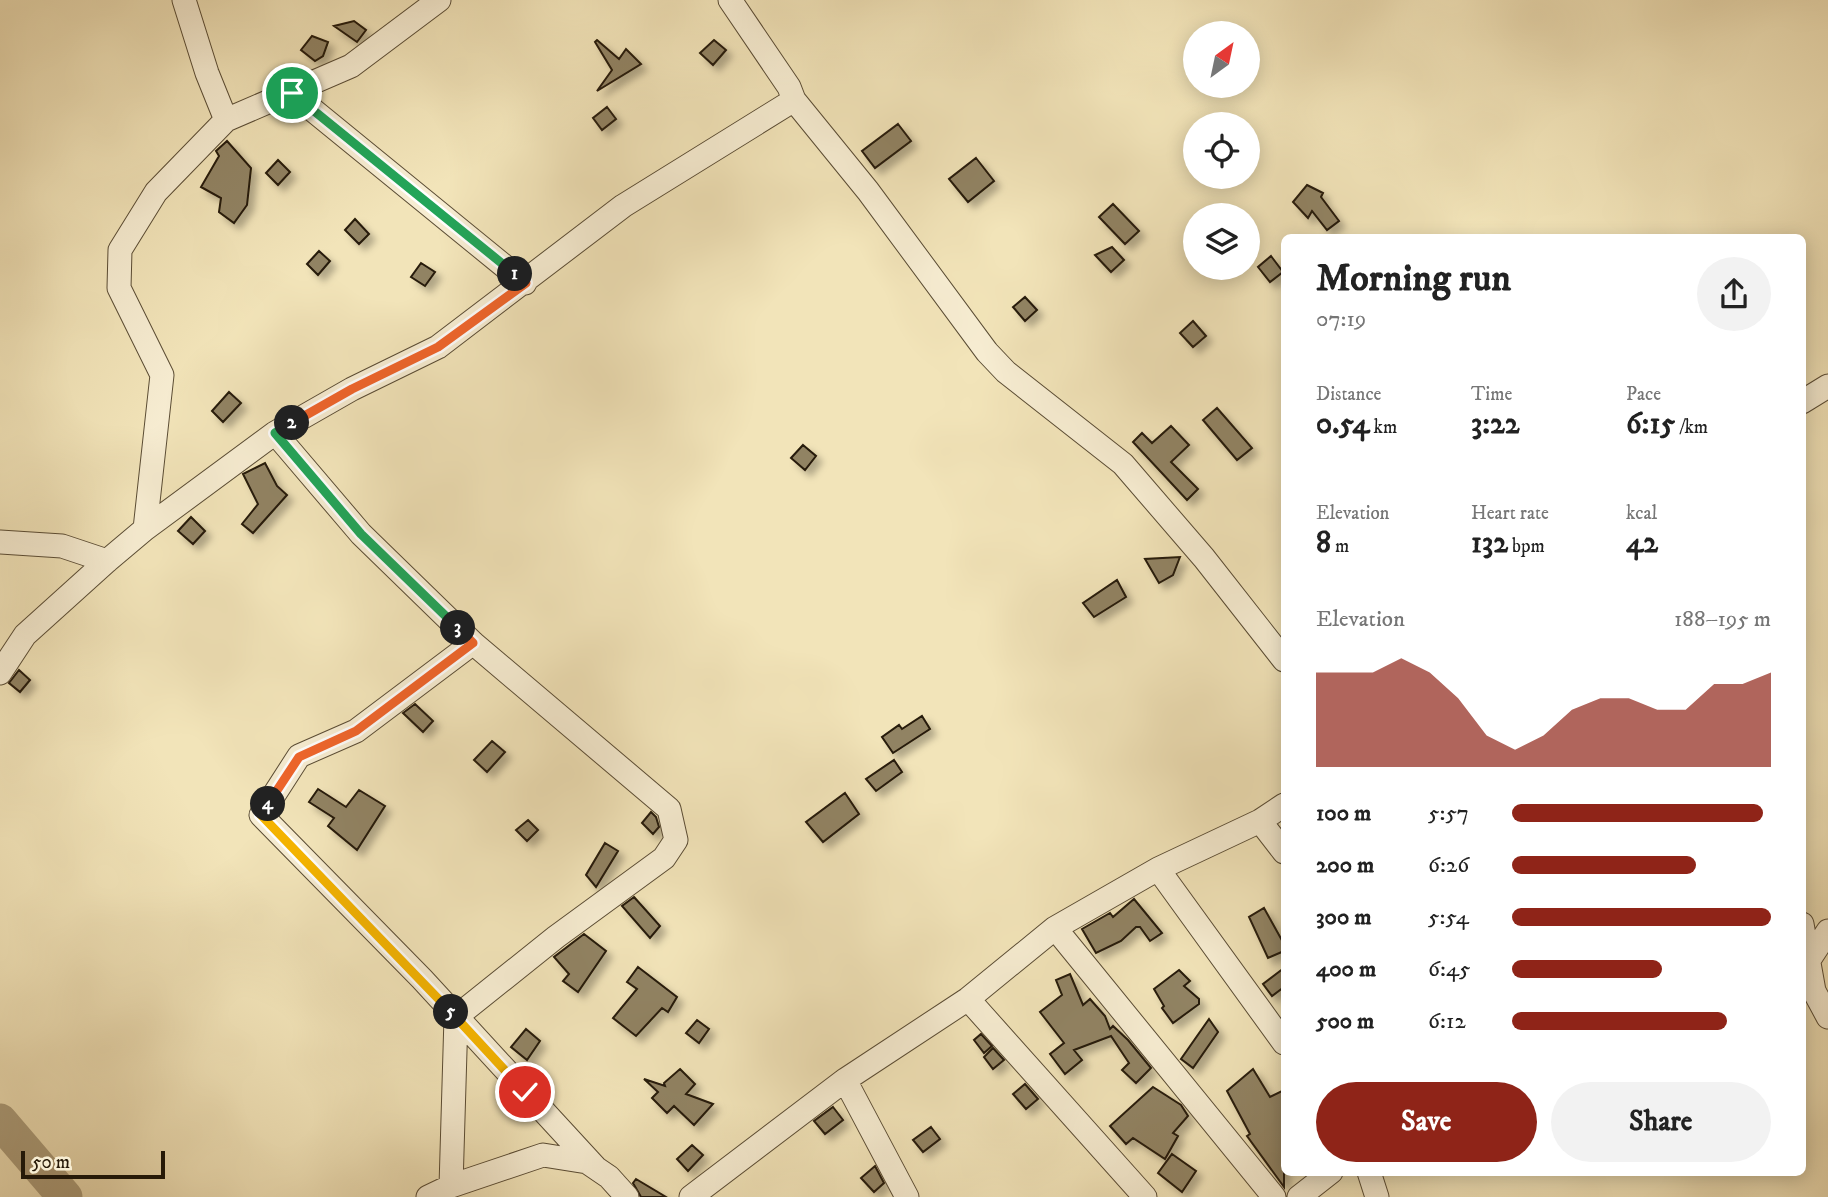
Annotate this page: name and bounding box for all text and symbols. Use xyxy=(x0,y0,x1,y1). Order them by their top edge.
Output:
north arrow xyxy=(1183,21,1260,98)
map controls xyxy=(1183,21,1260,280)
pin xyxy=(262,63,322,123)
icon: arrive xyxy=(273,74,311,112)
button: locate xyxy=(1183,112,1260,189)
button: layers xyxy=(1183,203,1260,280)
text: Morning run xyxy=(1316,255,1511,303)
pin: 1 xyxy=(498,256,532,292)
button: share xyxy=(1697,257,1771,331)
text: 1 xyxy=(511,262,518,285)
text: 07:19 xyxy=(1316,305,1366,334)
text: Distance xyxy=(1316,383,1381,406)
text: Time xyxy=(1471,383,1512,406)
text: Pace xyxy=(1626,383,1661,406)
pin: 2 xyxy=(274,406,310,440)
text: 0.54 xyxy=(1316,406,1369,443)
text: 3:22 xyxy=(1471,406,1520,443)
text: 6:15 xyxy=(1626,406,1675,443)
text: 2 xyxy=(287,411,296,434)
text: km xyxy=(1369,416,1397,439)
text: /km xyxy=(1675,416,1708,439)
text: Elevation xyxy=(1316,502,1390,525)
text: Heart rate xyxy=(1471,502,1549,525)
text: kcal xyxy=(1626,502,1657,525)
text: 8 xyxy=(1316,525,1331,562)
text: 132 xyxy=(1471,525,1508,562)
text: 42 xyxy=(1626,525,1658,562)
text: m xyxy=(1331,535,1349,558)
text: bpm xyxy=(1508,535,1545,558)
text: Elevation xyxy=(1316,605,1405,634)
text: 188–195 m xyxy=(1674,605,1771,634)
pin: 3 xyxy=(440,610,476,646)
text: 3 xyxy=(454,616,461,639)
pin: 4 xyxy=(250,786,286,822)
text: 4 xyxy=(262,792,273,815)
text: 100 m xyxy=(1316,799,1371,828)
text: 5:57 xyxy=(1428,799,1469,828)
text: 200 m xyxy=(1316,851,1374,880)
text: 6:26 xyxy=(1428,851,1469,880)
text: 300 m xyxy=(1316,903,1372,932)
text: 5:54 xyxy=(1428,903,1469,932)
text: 400 m xyxy=(1316,955,1376,984)
text: 6:45 xyxy=(1428,955,1471,984)
pin: 5 xyxy=(434,995,468,1030)
text: 5 xyxy=(446,1000,455,1023)
text: 500 m xyxy=(1316,1007,1374,1036)
text: 6:12 xyxy=(1428,1007,1466,1036)
pin xyxy=(495,1062,555,1122)
icon: check xyxy=(506,1073,544,1111)
button: Save xyxy=(1316,1082,1537,1162)
button: Share xyxy=(1551,1082,1771,1162)
scale bar xyxy=(21,1148,164,1180)
text: 50 m xyxy=(32,1151,70,1174)

